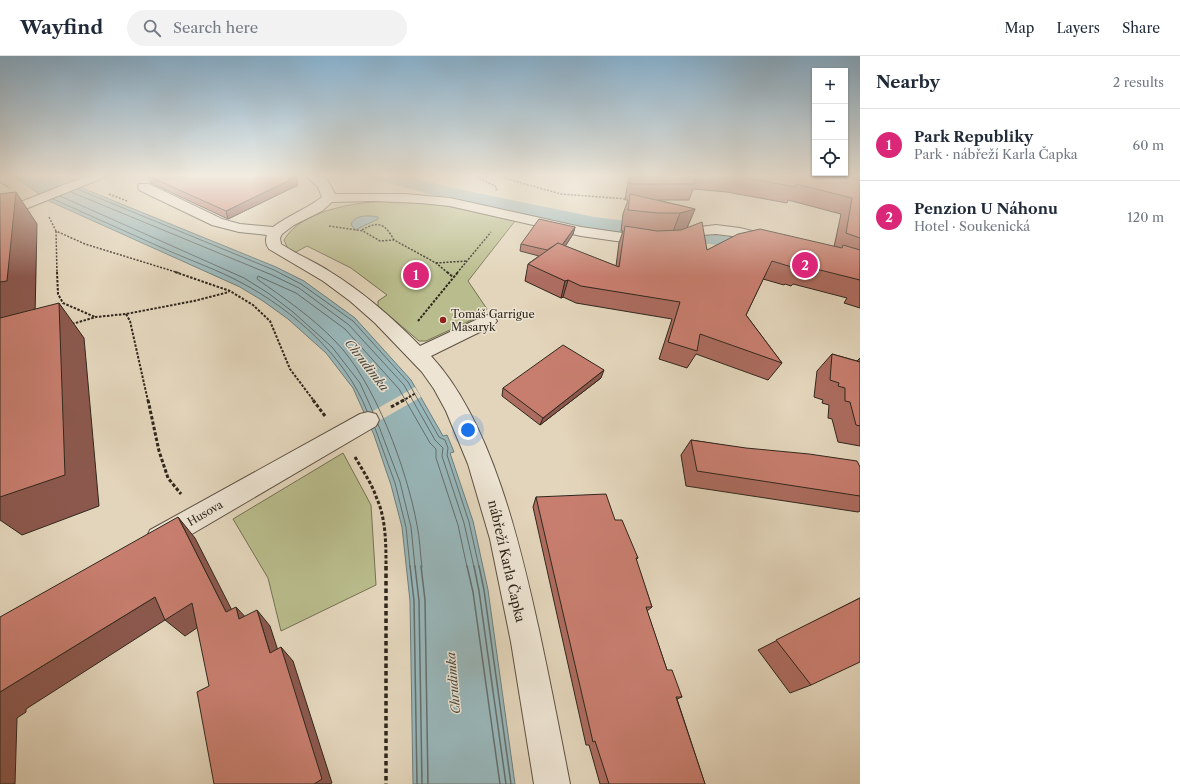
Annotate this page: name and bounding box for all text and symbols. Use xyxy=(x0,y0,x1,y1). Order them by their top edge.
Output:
search box xyxy=(127,10,407,46)
text: Wayfind xyxy=(20,16,103,39)
icon: search xyxy=(141,17,163,39)
text: Search here xyxy=(173,18,258,37)
text: Map xyxy=(1004,19,1034,37)
text: Layers xyxy=(1056,19,1100,37)
text: Share xyxy=(1122,19,1160,37)
map controls xyxy=(812,68,848,176)
button: + xyxy=(812,68,848,104)
text: Nearby xyxy=(876,72,940,92)
text: 2 results xyxy=(1113,74,1164,90)
button: − xyxy=(812,104,848,140)
text: Park Republiky xyxy=(914,127,1033,146)
text: 1 xyxy=(886,137,892,153)
text: 60 m xyxy=(1133,137,1164,153)
button: locate xyxy=(812,140,848,176)
text: Park · nábřeží Karla Čapka xyxy=(914,146,1078,162)
text: Penzion U Náhonu xyxy=(914,199,1058,218)
text: 2 xyxy=(885,209,893,225)
text: 120 m xyxy=(1127,209,1164,225)
text: Hotel · Soukenická xyxy=(914,218,1030,234)
pin: 2 xyxy=(792,250,818,280)
pin: 1 xyxy=(403,260,429,290)
place label: Tomáš Garrigue Masaryk xyxy=(451,307,535,334)
marker: Tomáš Garrigue Masaryk xyxy=(438,315,448,325)
water label: Chrudimka xyxy=(342,336,392,394)
your location xyxy=(458,420,478,440)
street label: Husova xyxy=(185,497,225,529)
street label: nábřeží Karla Čapka xyxy=(485,498,529,624)
water label: Chrudimka xyxy=(443,651,463,715)

